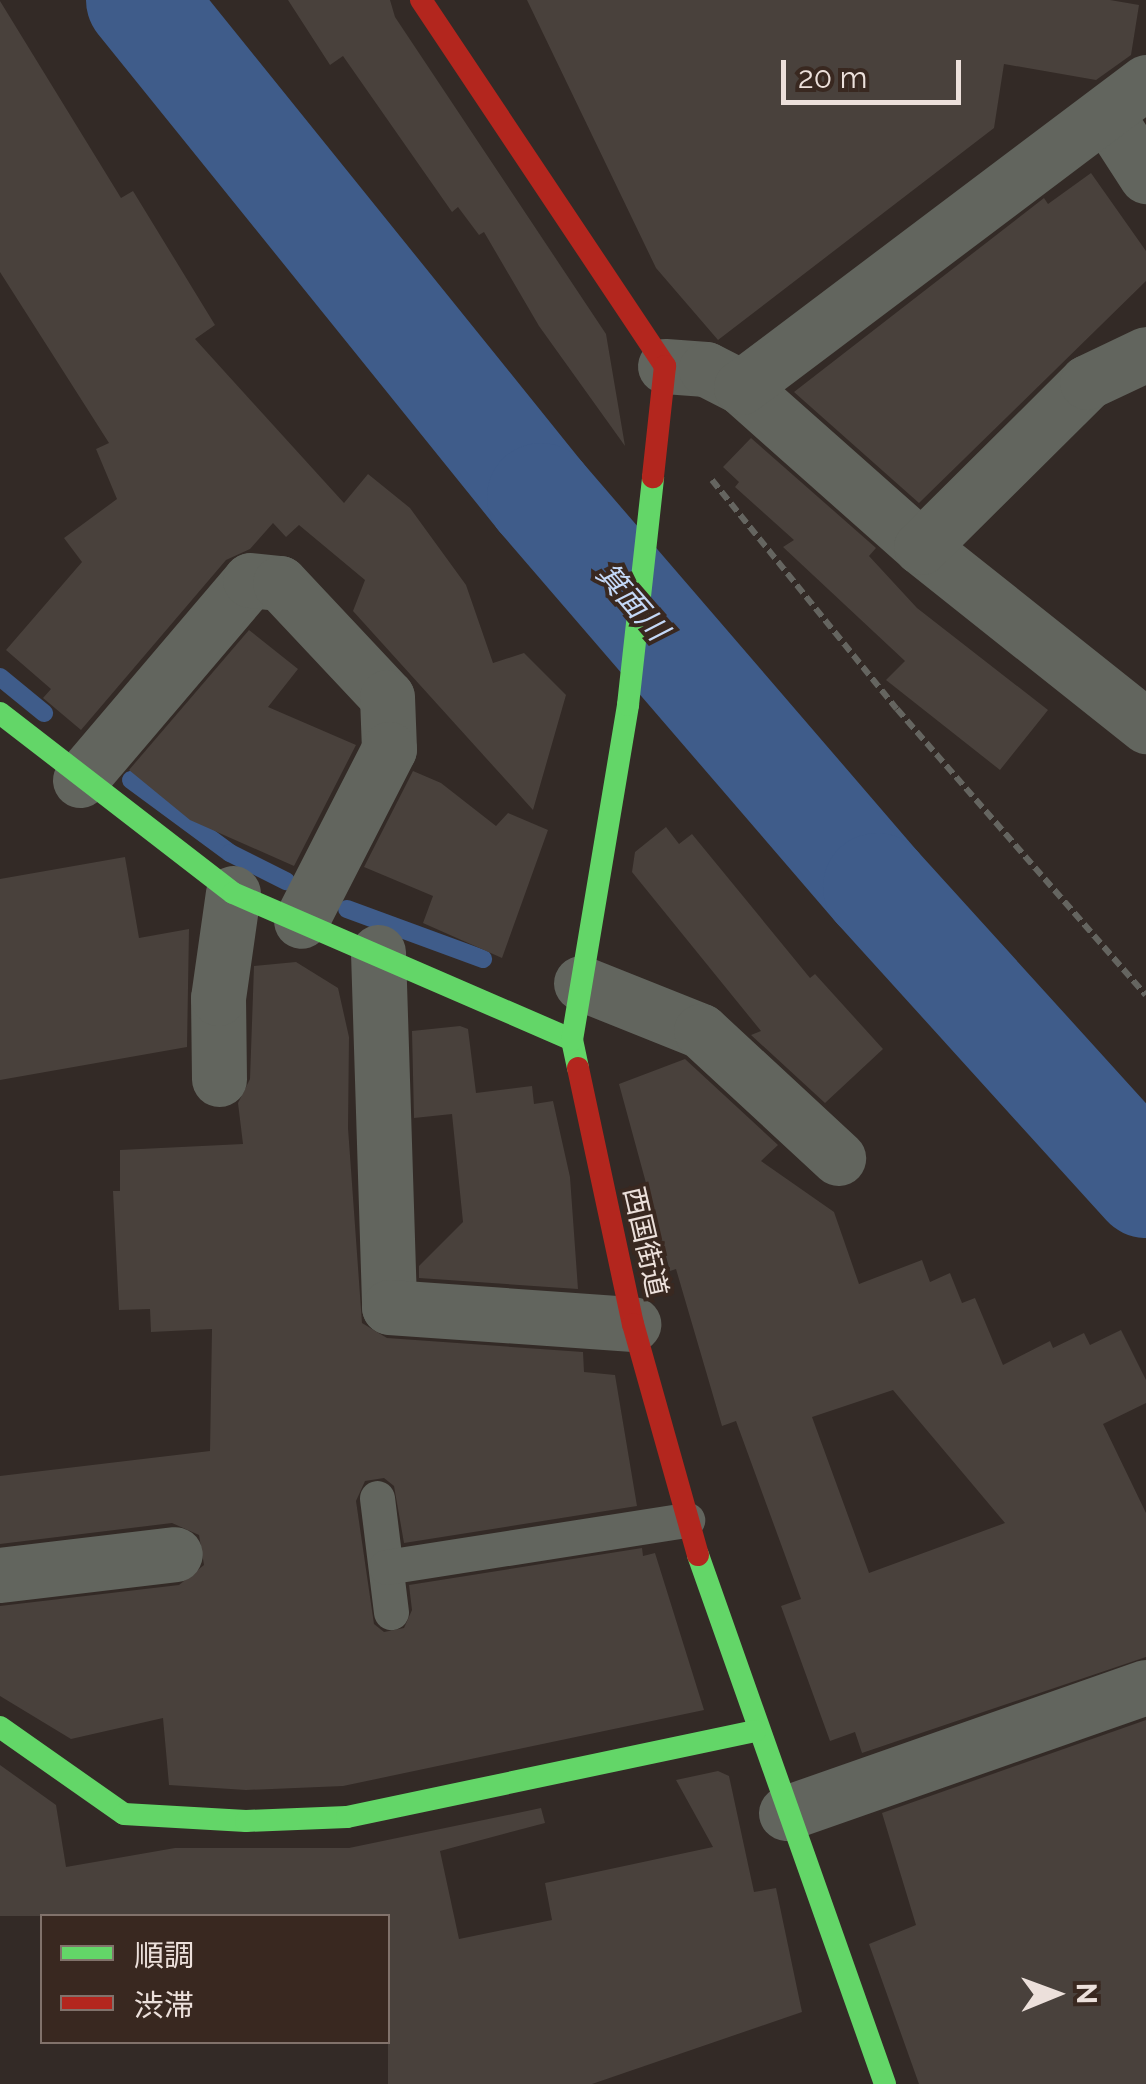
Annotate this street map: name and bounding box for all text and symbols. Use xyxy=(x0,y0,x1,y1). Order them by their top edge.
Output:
scale bar xyxy=(786,40,966,102)
text: 20 m xyxy=(798,60,867,95)
water label: 箕面川 xyxy=(589,556,675,648)
street label: 西国街道 xyxy=(616,1184,674,1300)
legend xyxy=(40,1914,390,2044)
text: 順調 xyxy=(134,1938,194,1973)
north arrow xyxy=(1006,1944,1106,2044)
text: N xyxy=(1070,1982,1103,2004)
text: 渋滞 xyxy=(134,1988,194,2023)

